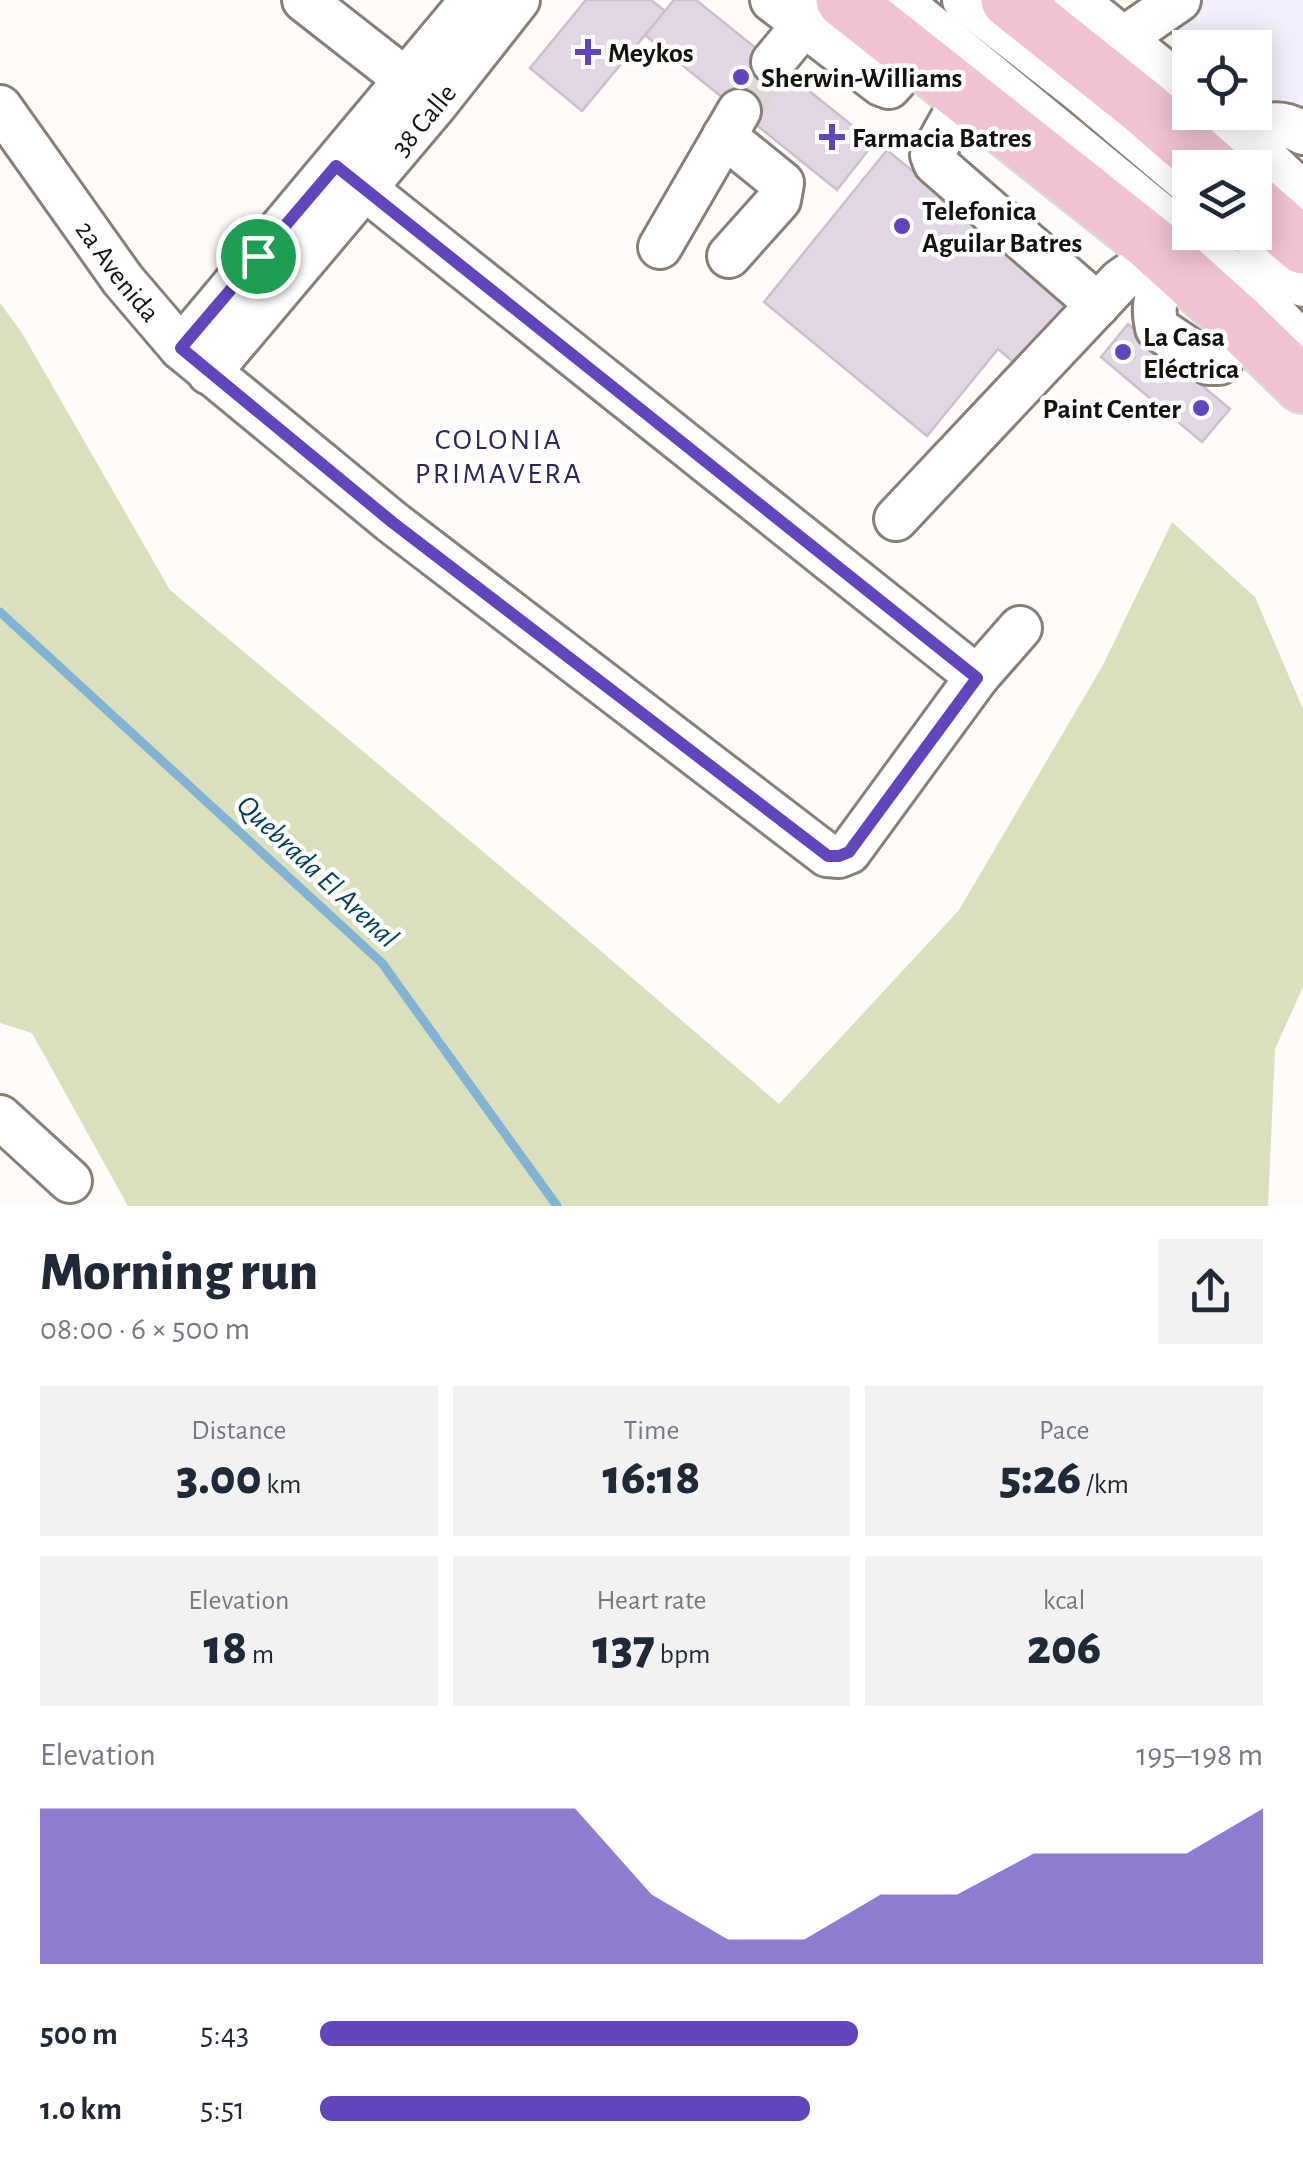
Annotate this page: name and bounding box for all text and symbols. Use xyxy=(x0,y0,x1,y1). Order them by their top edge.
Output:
map controls xyxy=(1172,30,1272,250)
button: locate xyxy=(1172,30,1272,130)
place label: Meykos xyxy=(608,40,694,68)
marker: Meykos xyxy=(577,41,599,63)
place label: Sherwin-Williams xyxy=(761,65,962,93)
marker: Sherwin-Williams xyxy=(730,66,752,88)
street label: 38 Calle xyxy=(387,79,462,162)
place label: Farmacia Batres xyxy=(852,125,1032,153)
marker: Farmacia Batres xyxy=(821,126,843,148)
button: layers xyxy=(1172,150,1272,250)
place label: Telefonica Aguilar Batres xyxy=(922,198,1082,258)
pin xyxy=(216,214,301,299)
marker: Telefonica Aguilar Batres xyxy=(891,215,913,237)
street label: 2a Avenida xyxy=(70,216,164,328)
icon: arrive xyxy=(231,229,286,284)
place label: La Casa Eléctrica xyxy=(1143,324,1239,384)
marker: La Casa Eléctrica xyxy=(1112,341,1134,363)
place label: Paint Center xyxy=(1043,396,1181,424)
marker: Paint Center xyxy=(1190,397,1212,419)
district label: COLONIA PRIMAVERA xyxy=(415,425,583,489)
water label: Quebrada El Arenal xyxy=(231,790,404,954)
button: share xyxy=(1158,1239,1263,1344)
text: Morning run xyxy=(40,1245,318,1300)
text: 08:00 · 6 × 500 m xyxy=(40,1313,250,1345)
text: Distance xyxy=(191,1417,286,1445)
text: Time xyxy=(624,1417,679,1445)
text: Pace xyxy=(1039,1417,1089,1445)
text: 3.00 xyxy=(176,1453,262,1503)
text: 16:18 xyxy=(603,1453,700,1503)
text: 5:26 xyxy=(999,1453,1081,1503)
text: km xyxy=(262,1471,301,1499)
text: /km xyxy=(1081,1471,1129,1499)
text: Elevation xyxy=(188,1587,289,1615)
text: Heart rate xyxy=(597,1587,706,1615)
text: kcal xyxy=(1043,1587,1086,1615)
text: 18 xyxy=(204,1623,247,1673)
text: 137 xyxy=(593,1623,655,1673)
text: 206 xyxy=(1027,1623,1101,1673)
text: m xyxy=(247,1641,274,1669)
text: bpm xyxy=(655,1641,710,1669)
text: Elevation xyxy=(40,1739,156,1771)
text: 195–198 m xyxy=(1136,1739,1263,1771)
text: 500 m xyxy=(40,2018,118,2050)
text: 5:43 xyxy=(200,2018,249,2050)
text: 1.0 km xyxy=(40,2093,122,2125)
text: 5:51 xyxy=(200,2093,245,2125)

